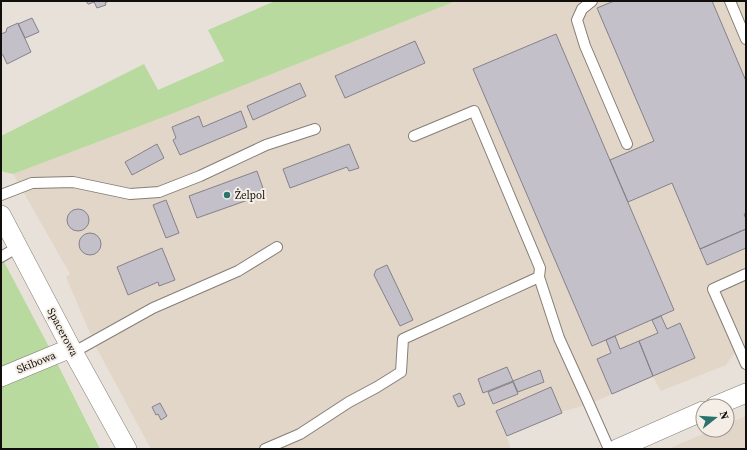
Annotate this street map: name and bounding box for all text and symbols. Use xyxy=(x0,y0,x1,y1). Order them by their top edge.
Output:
place label: Żelpol xyxy=(235,188,265,203)
marker: Żelpol xyxy=(222,190,232,200)
street label: Spacerowa xyxy=(44,305,82,359)
street label: Skibowa xyxy=(14,348,58,377)
north arrow xyxy=(695,398,735,438)
text: N xyxy=(716,409,732,421)

